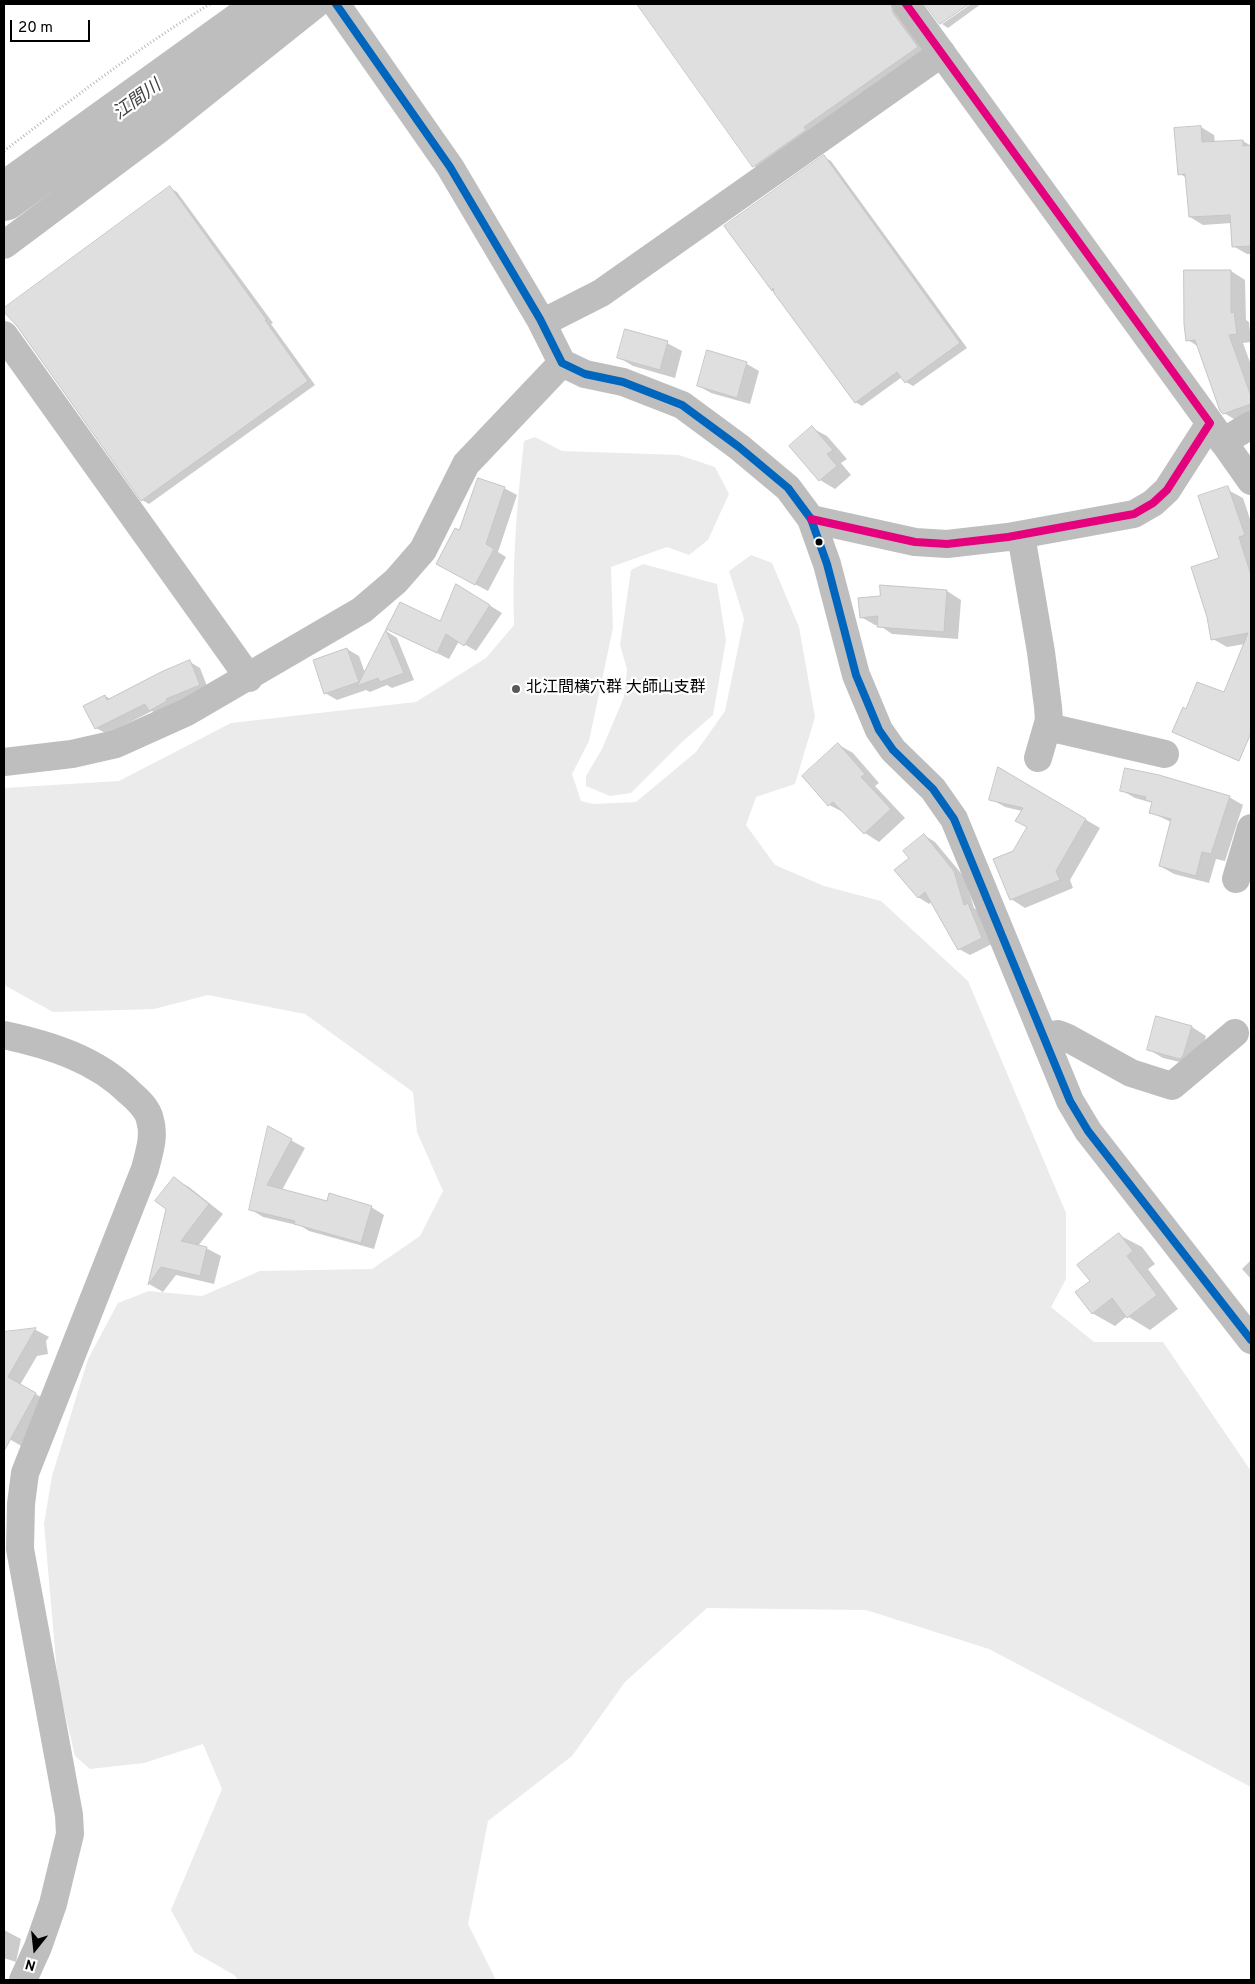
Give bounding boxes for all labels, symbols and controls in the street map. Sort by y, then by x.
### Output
scale bar [12,10,92,42]
text: 20 m [18,19,53,38]
water label: 江間川 [110,76,166,126]
unlabelled marker [814,537,824,547]
place label: 北江間横穴群 大師山支群 [526,679,706,699]
marker: 北江間横穴群 大師山支群 [510,683,522,695]
north arrow [10,1924,60,1974]
text: N [24,1954,38,1973]

